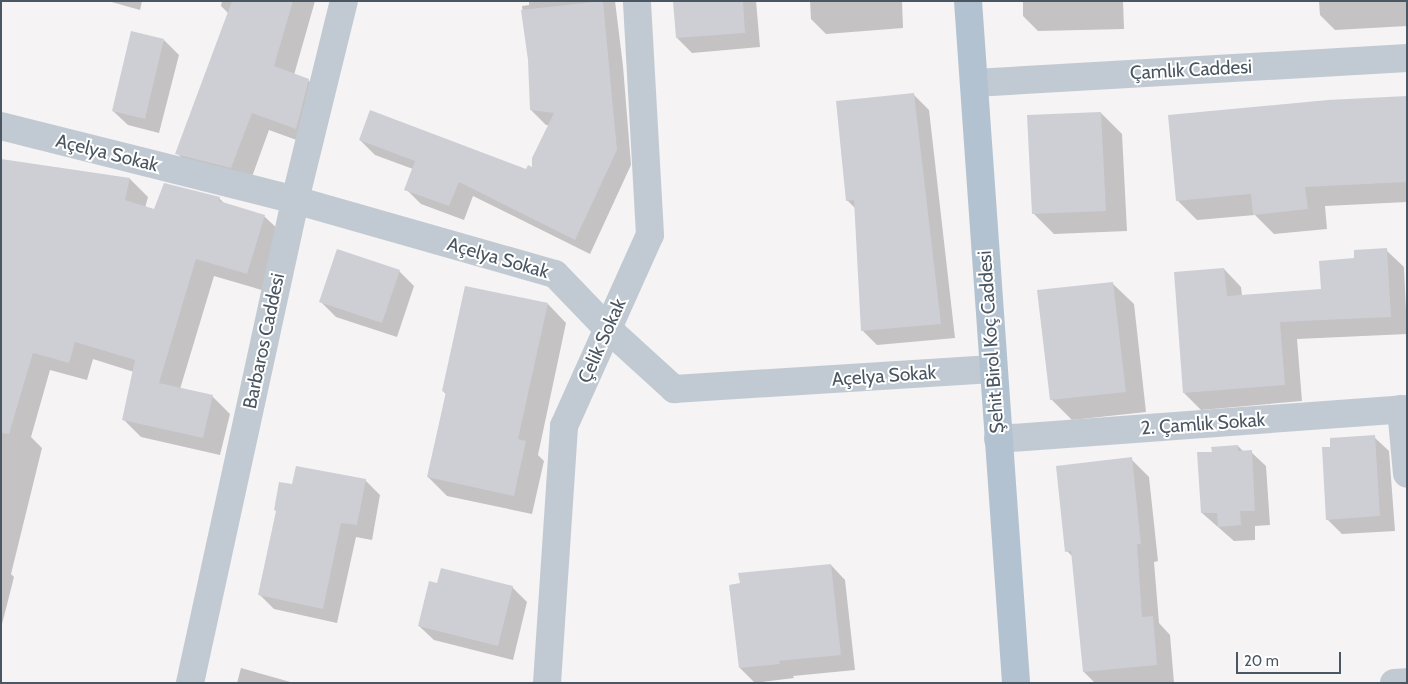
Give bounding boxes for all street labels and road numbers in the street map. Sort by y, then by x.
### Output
street label: Çamlık Caddesi [1129,55,1253,85]
street label: Açelya Sokak [54,129,160,177]
street label: Açelya Sokak [445,233,551,283]
street label: Şehit Birol Koç Caddesi [973,250,1009,434]
street label: Barbaros Caddesi [239,271,289,411]
street label: Çelik Sokak [573,295,631,387]
street label: Açelya Sokak [831,361,937,391]
street label: 2. Çamlık Sokak [1140,408,1266,440]

